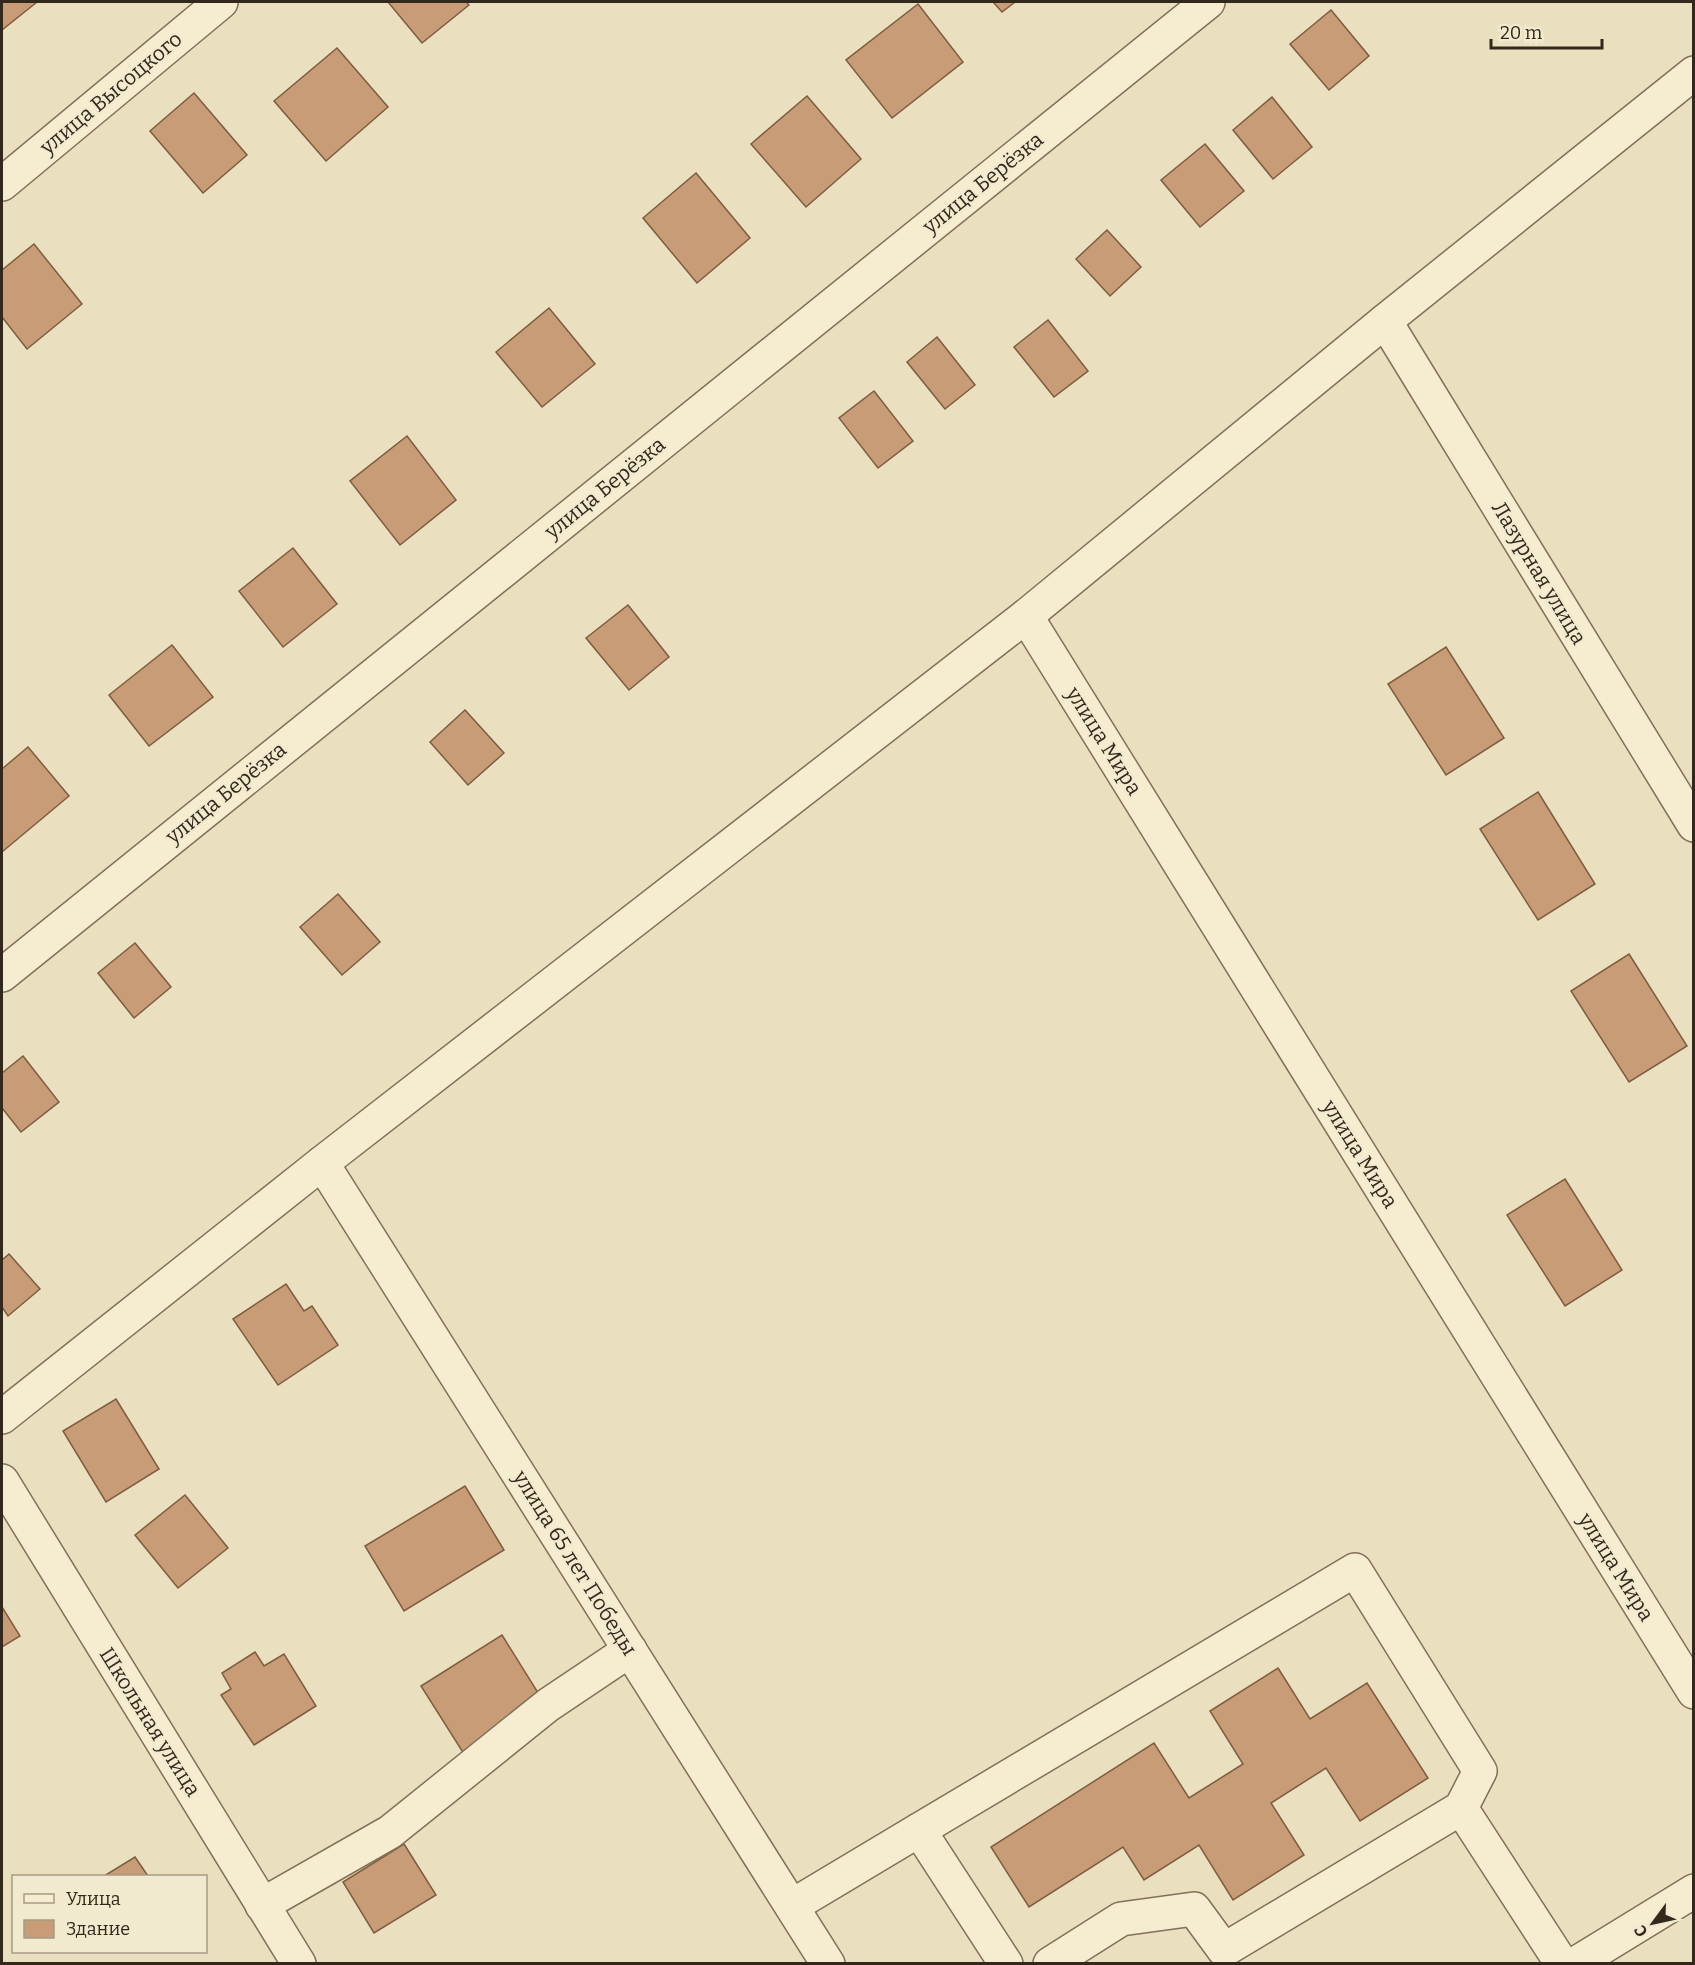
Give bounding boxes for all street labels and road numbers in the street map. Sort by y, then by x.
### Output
street label: улица Высоцкого [34,26,187,161]
street label: улица Берёзка [917,126,1049,240]
street label: улица Берёзка [539,431,671,545]
street label: Лазурная улица [1486,497,1592,650]
street label: улица Мира [1060,681,1148,800]
street label: улица Берёзка [160,736,292,850]
street label: улица Мира [1316,1094,1404,1213]
street label: улица 65 лет Победы [507,1465,643,1660]
street label: улица Мира [1572,1507,1660,1626]
street label: Школьная улица [94,1643,207,1802]

